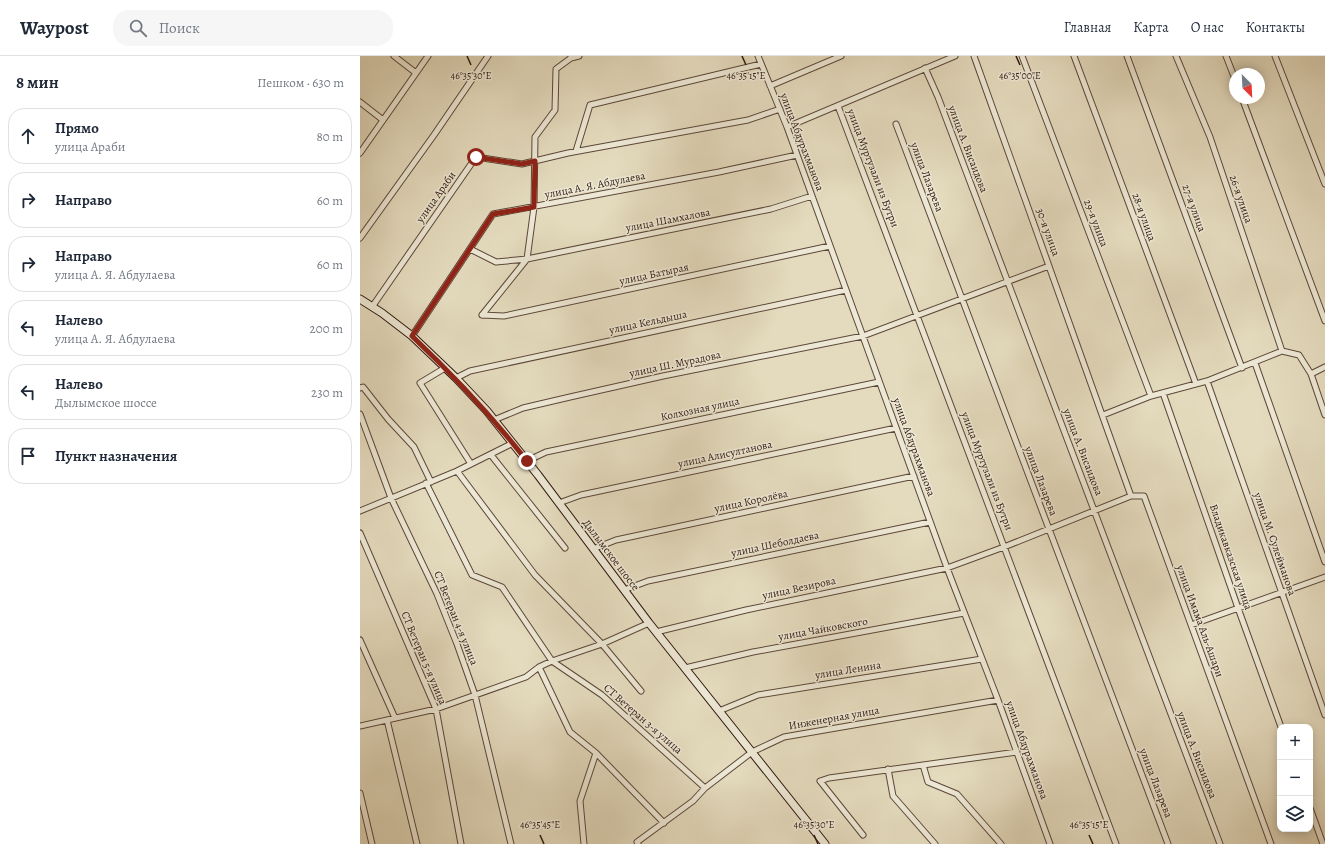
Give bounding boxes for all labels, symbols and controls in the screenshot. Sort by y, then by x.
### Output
search box [113,10,393,46]
text: Waypost [20,15,89,41]
icon: search [127,17,149,39]
text: Поиск [159,18,200,38]
text: Главная [1064,18,1111,37]
text: Карта [1133,18,1169,37]
text: О нас [1191,18,1224,37]
text: Контакты [1246,18,1305,37]
north arrow [1229,68,1265,104]
text: 46°35'30"E [451,69,491,82]
text: 46°35'15"E [727,69,766,82]
text: 46°35'00"E [999,69,1041,82]
text: 8 мин [16,71,59,94]
text: Пешком · 630 m [257,74,344,91]
street label: улица Абдурахманова [776,90,828,194]
street label: улица А. Висаидова [944,102,992,196]
street label: улица Муртузали из Бутри [843,106,903,229]
text: Прямо [55,118,99,138]
icon: ahead [17,125,39,147]
text: 80 m [316,128,343,145]
text: улица Араби [55,138,125,155]
street label: улица Лазарева [907,139,947,215]
route start [467,148,485,166]
street label: улица Араби [412,168,459,227]
street label: улица А. Я. Абдулаева [543,168,647,202]
street label: 26-я улица [1226,173,1257,226]
street label: 27-я улица [1179,182,1210,235]
icon: right [17,189,39,211]
text: Направо [55,190,112,210]
street label: 28-я улица [1128,191,1160,244]
text: 60 m [317,192,343,209]
street label: 29-я улица [1080,197,1112,250]
street label: улица Шамхалова [623,204,712,236]
street label: 30-я улица [1032,206,1064,259]
text: Направо [55,246,112,266]
icon: right [17,253,39,275]
text: 60 m [317,256,343,273]
street label: улица Батырая [617,259,690,289]
text: улица А. Я. Абдулаева [55,266,176,283]
street label: улица Кельдыша [607,306,689,338]
text: Налево [55,310,103,330]
icon: left [17,317,39,339]
text: 200 m [310,320,343,337]
text: улица А. Я. Абдулаева [55,330,176,347]
street label: улица Ш. Мурадова [627,347,723,381]
text: Налево [55,374,103,394]
icon: left [17,381,39,403]
text: 230 m [311,384,343,401]
street label: Колхозная улица [659,393,742,425]
text: Дылымское шоссе [55,394,157,411]
street label: улица Абдурахманова [889,395,939,499]
street label: улица А. Висаидова [1059,405,1107,499]
street label: улица Муртузали из Бутри [957,409,1017,532]
street label: улица Алисултанова [675,436,774,472]
street label: улица Лазарева [1021,443,1061,519]
icon: arrive [17,445,39,467]
text: Пункт назначения [55,446,177,466]
route end [518,452,536,470]
street label: улица Королёва [712,486,790,516]
street label: улица М. Сулейманова [1250,489,1300,599]
street label: Владикавказская улица [1206,502,1256,613]
street label: Дылымское шоссе [579,516,643,594]
street label: улица Шеболдаева [729,527,821,561]
street label: улица Имама Аль-Ашари [1172,562,1227,679]
street label: СТ Ветеран 4-я улица [430,569,482,668]
street label: улица Везирова [760,573,838,603]
street label: СТ Ветеран 5-я улица [398,609,451,708]
street label: улица Чайковского [776,614,869,644]
street label: улица Ленина [813,657,883,683]
street label: СТ Ветеран 3-я улица [600,681,686,758]
street label: улица Абдурахманова [1002,698,1052,802]
street label: Инженерная улица [787,702,881,733]
street label: улица А. Висаидова [1173,708,1221,802]
map controls [1277,724,1313,832]
button: + [1277,724,1313,760]
street label: улица Лазарева [1136,745,1176,821]
button: − [1277,760,1313,796]
button: layers [1277,796,1313,832]
text: 46°35'45"E [520,818,560,831]
text: 46°35'30"E [794,818,834,831]
text: 46°35'15"E [1070,818,1109,831]

